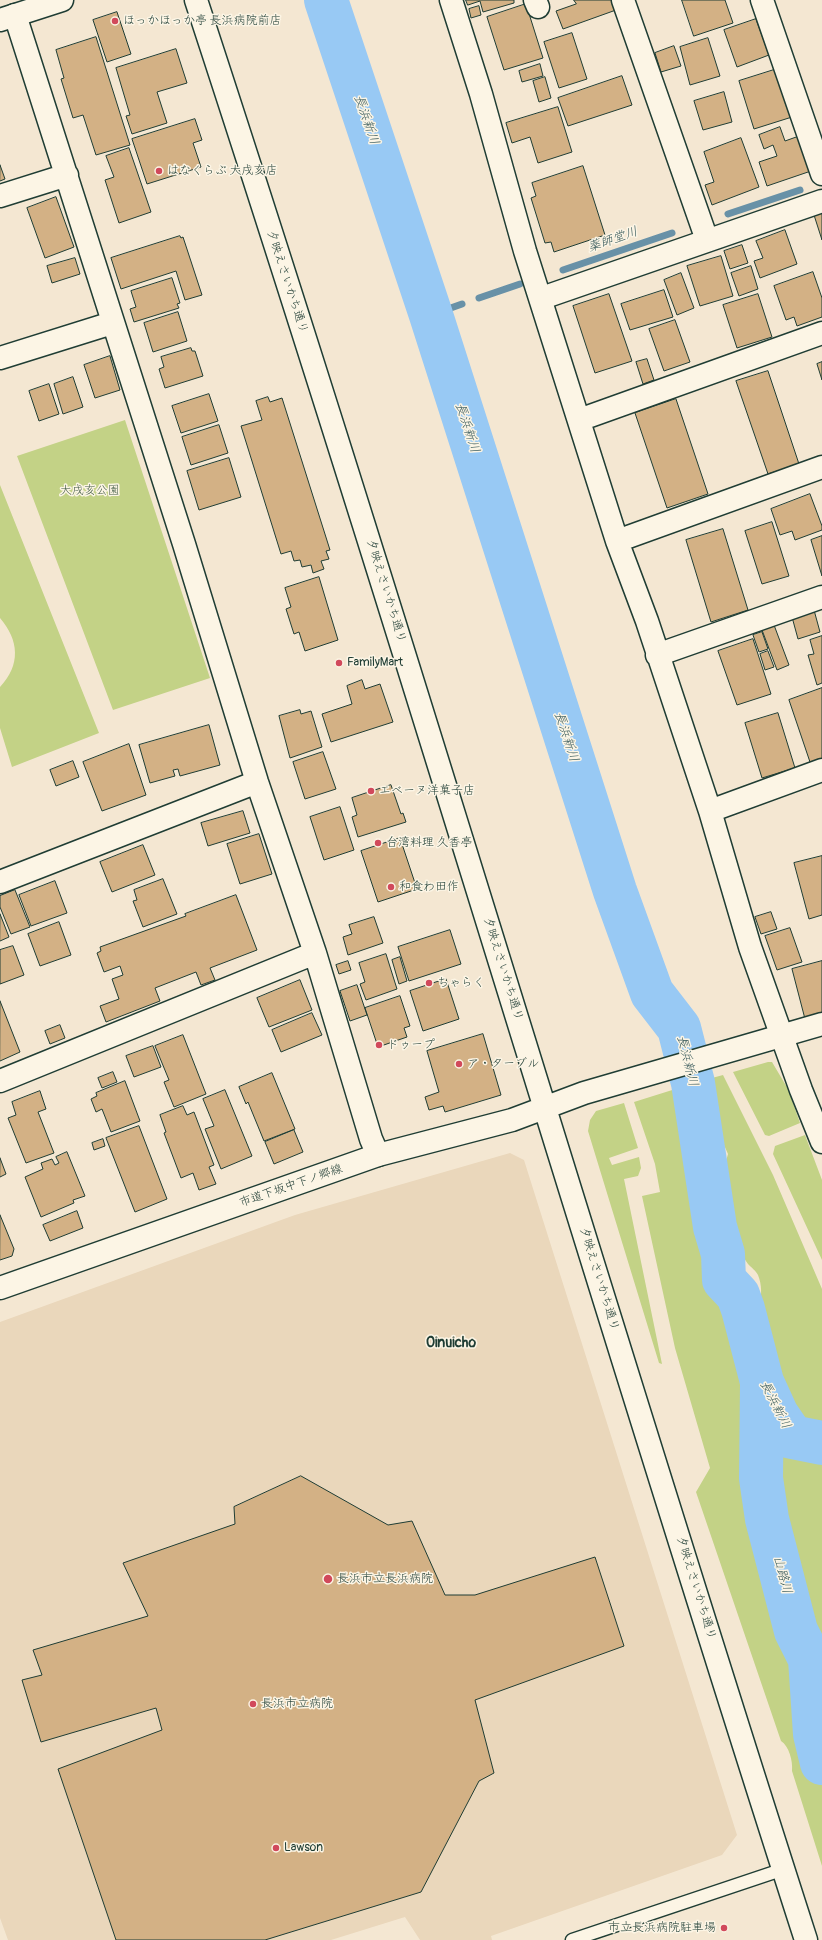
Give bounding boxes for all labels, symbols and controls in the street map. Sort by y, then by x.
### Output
place label: ほっかほっか亭 長浜病院前店 [123,14,282,28]
marker: ほっかほっか亭 長浜病院前店 [110,16,120,26]
water label: 長浜新川 [350,93,382,147]
place label: はなくらぶ 大戌亥店 [167,164,278,178]
marker: はなくらぶ 大戌亥店 [154,166,164,176]
water label: 薬師堂川 [586,224,640,256]
street label: 夕映えさいかち通り [263,228,311,336]
water label: 長浜新川 [452,401,482,455]
park label: 大戌亥公園 [60,484,120,498]
street label: 夕映えさいかち通り [363,537,409,645]
place label: FamilyMart [347,656,403,670]
marker: FamilyMart [334,658,344,668]
water label: 長浜新川 [551,710,581,764]
place label: エベーヌ洋菓子店 [379,784,475,798]
marker: エベーヌ洋菓子店 [366,786,376,796]
place label: 台湾料理 久香亭 [386,836,473,850]
marker: 台湾料理 久香亭 [373,838,383,848]
place label: 和食わ田作 [399,880,459,894]
marker: 和食わ田作 [386,882,396,892]
street label: 夕映えさいかち通り [480,915,526,1023]
place label: ちゃらく [437,976,485,990]
marker: ちゃらく [424,978,434,988]
water label: 長浜新川 [673,1034,701,1088]
place label: ドゥープ [387,1038,435,1052]
marker: ドゥープ [374,1040,384,1050]
place label: ア・ターブル [467,1057,539,1071]
marker: ア・ターブル [454,1059,464,1069]
street label: 市道下坂中下ノ郷線 [238,1162,344,1210]
street label: 夕映えさいかち通り [576,1225,622,1333]
district label: Oinuicho [426,1335,476,1351]
water label: 長浜新川 [756,1378,794,1432]
street label: 夕映えさいかち通り [673,1534,719,1642]
water label: 山路川 [769,1554,795,1596]
place label: 長浜市立長浜病院 [337,1572,433,1586]
marker: 長浜市立長浜病院 [322,1573,334,1585]
place label: 長浜市立病院 [261,1697,333,1711]
marker: 長浜市立病院 [248,1699,258,1709]
place label: Lawson [284,1841,323,1855]
marker: Lawson [271,1843,281,1853]
place label: 市立長浜病院駐車場 [608,1921,716,1935]
marker: 市立長浜病院駐車場 [719,1923,729,1933]

